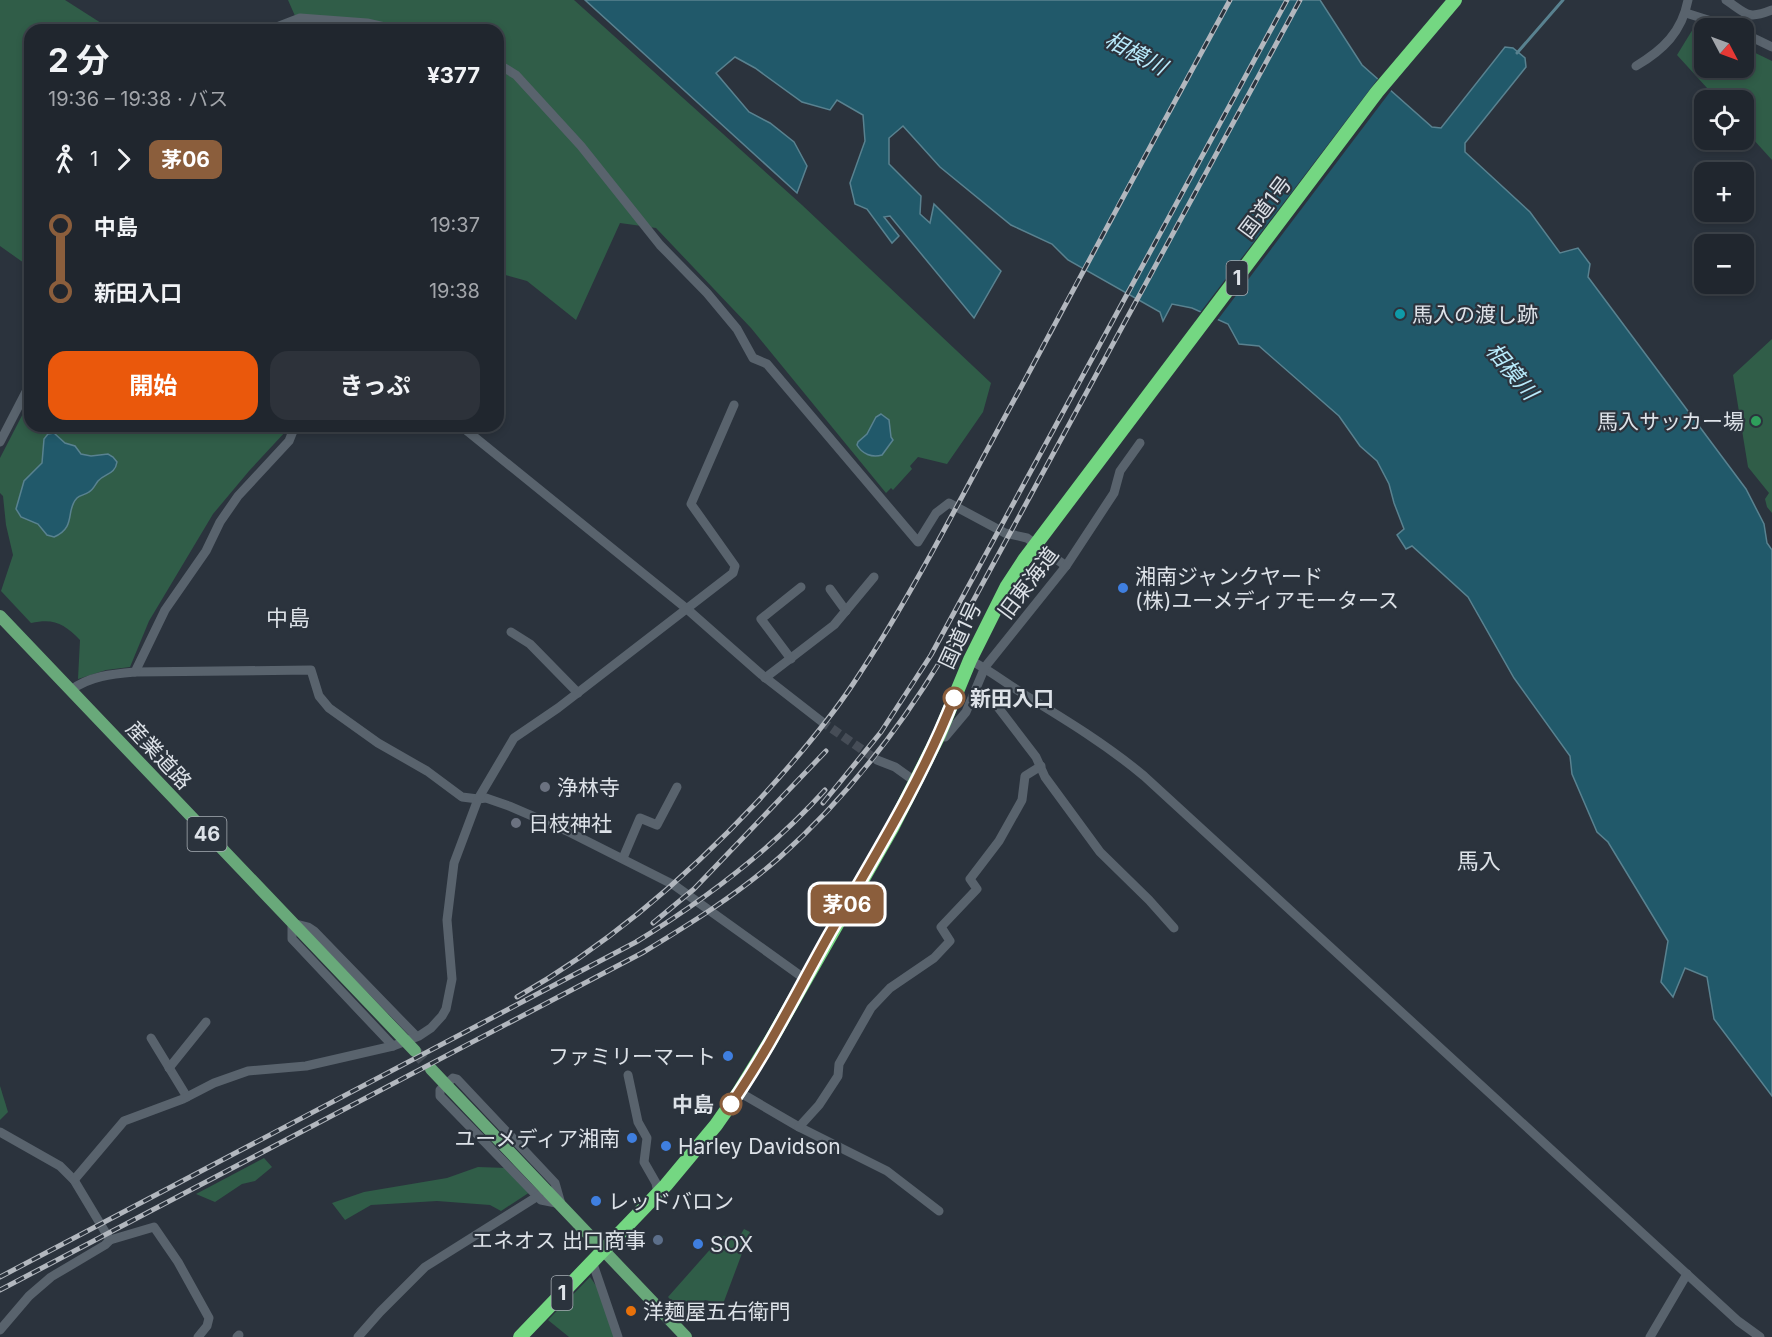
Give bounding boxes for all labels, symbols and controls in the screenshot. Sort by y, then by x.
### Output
north arrow [1694,18,1754,78]
map controls [1694,18,1754,294]
water label: 相模川 [1101,26,1173,81]
text: 2 分 [48,40,110,80]
text: ¥377 [427,62,480,88]
text: 19:36 – 19:38 · バス [48,87,228,111]
button: locate [1694,90,1754,150]
icon: walk [48,143,81,176]
icon: forward [107,143,140,176]
text: 1 [90,147,98,171]
text: 茅06 [161,147,210,172]
button: + [1694,162,1754,222]
street label: 国道1号 [1233,171,1297,243]
text: 19:37 [430,213,480,237]
text: 中島 [94,214,138,240]
button: − [1694,234,1754,294]
road number: 1 [1226,261,1248,295]
text: 19:38 [429,279,480,303]
text: 新田入口 [94,280,182,306]
place label: 馬入の渡し跡 [1412,302,1538,327]
marker: 馬入の渡し跡 [1393,307,1407,321]
water label: 相模川 [1481,337,1544,406]
button: 開始 [48,351,258,420]
button: きっぷ [270,351,480,420]
place label: 馬入サッカー場 [1597,409,1744,434]
marker: 馬入サッカー場 [1749,414,1763,428]
street label: 旧東海道 [993,542,1063,624]
place label: 湘南ジャンクヤード (株)ユーメディアモータース [1135,564,1399,613]
marker: 湘南ジャンクヤード (株)ユーメディアモータース [1116,581,1130,595]
street label: 国道1号 [934,597,986,673]
district label: 中島 [266,605,310,631]
place label: 新田入口 [970,686,1054,711]
marker: 新田入口 [943,687,965,709]
street label: 産業道路 [121,716,197,794]
place label: 浄林寺 [557,775,620,800]
marker: 浄林寺 [538,780,552,794]
place label: 日枝神社 [528,811,612,836]
marker: 日枝神社 [509,816,523,830]
road number: 46 [188,817,226,851]
district label: 馬入 [1457,848,1501,874]
line badge: 茅06 [812,884,882,924]
text: 茅06 [823,892,871,917]
place label: ファミリーマート [548,1044,716,1069]
marker: ファミリーマート [721,1049,735,1063]
place label: 中島 [672,1092,714,1117]
marker: 中島 [720,1093,742,1115]
place label: ユーメディア湘南 [454,1126,620,1151]
marker: ユーメディア湘南 [625,1131,639,1145]
place label: Harley Davidson [678,1134,841,1159]
marker: Harley Davidson [659,1139,673,1153]
place label: レッドバロン [608,1189,734,1214]
marker: レッドバロン [589,1194,603,1208]
place label: エネオス 出口商事 [472,1228,646,1253]
place label: SOX [710,1232,753,1257]
marker: エネオス 出口商事 [651,1233,665,1247]
marker: SOX [691,1237,705,1251]
road number: 1 [552,1276,572,1310]
place label: 洋麺屋五右衛門 [643,1299,790,1324]
marker: 洋麺屋五右衛門 [624,1304,638,1318]

